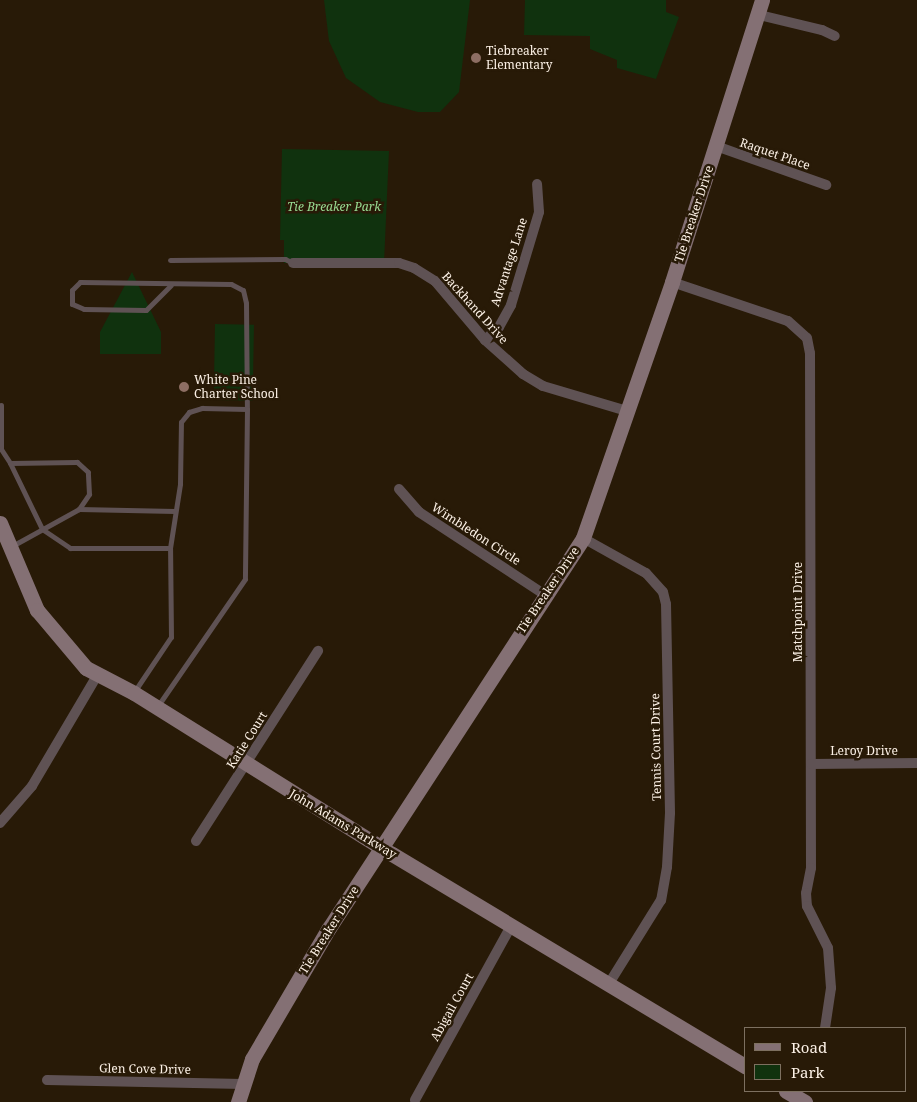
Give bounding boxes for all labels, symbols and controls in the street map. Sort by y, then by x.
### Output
place label: Tiebreaker Elementary [486,44,553,72]
marker: Tiebreaker Elementary [470,52,482,64]
street label: Raquet Place [738,135,812,173]
street label: Tie Breaker Drive [672,164,716,264]
park label: Tie Breaker Park [287,200,381,214]
street label: Advantage Lane [488,216,530,308]
street label: Backhand Drive [439,269,511,347]
place label: White Pine Charter School [194,373,278,401]
marker: White Pine Charter School [178,381,190,393]
street label: Wimbledon Circle [429,500,523,568]
street label: Tie Breaker Drive [514,544,582,636]
street label: Matchpoint Drive [791,562,805,662]
street label: Tennis Court Drive [648,693,664,801]
street label: Katie Court [224,709,270,771]
street label: Leroy Drive [830,744,898,758]
street label: John Adams Parkway [287,786,399,862]
street label: Tie Breaker Drive [296,883,362,977]
street label: Abigail Court [427,971,477,1043]
legend [744,1027,907,1092]
text: Road [791,1037,827,1057]
street label: Glen Cove Drive [99,1061,191,1077]
text: Park [791,1062,824,1082]

